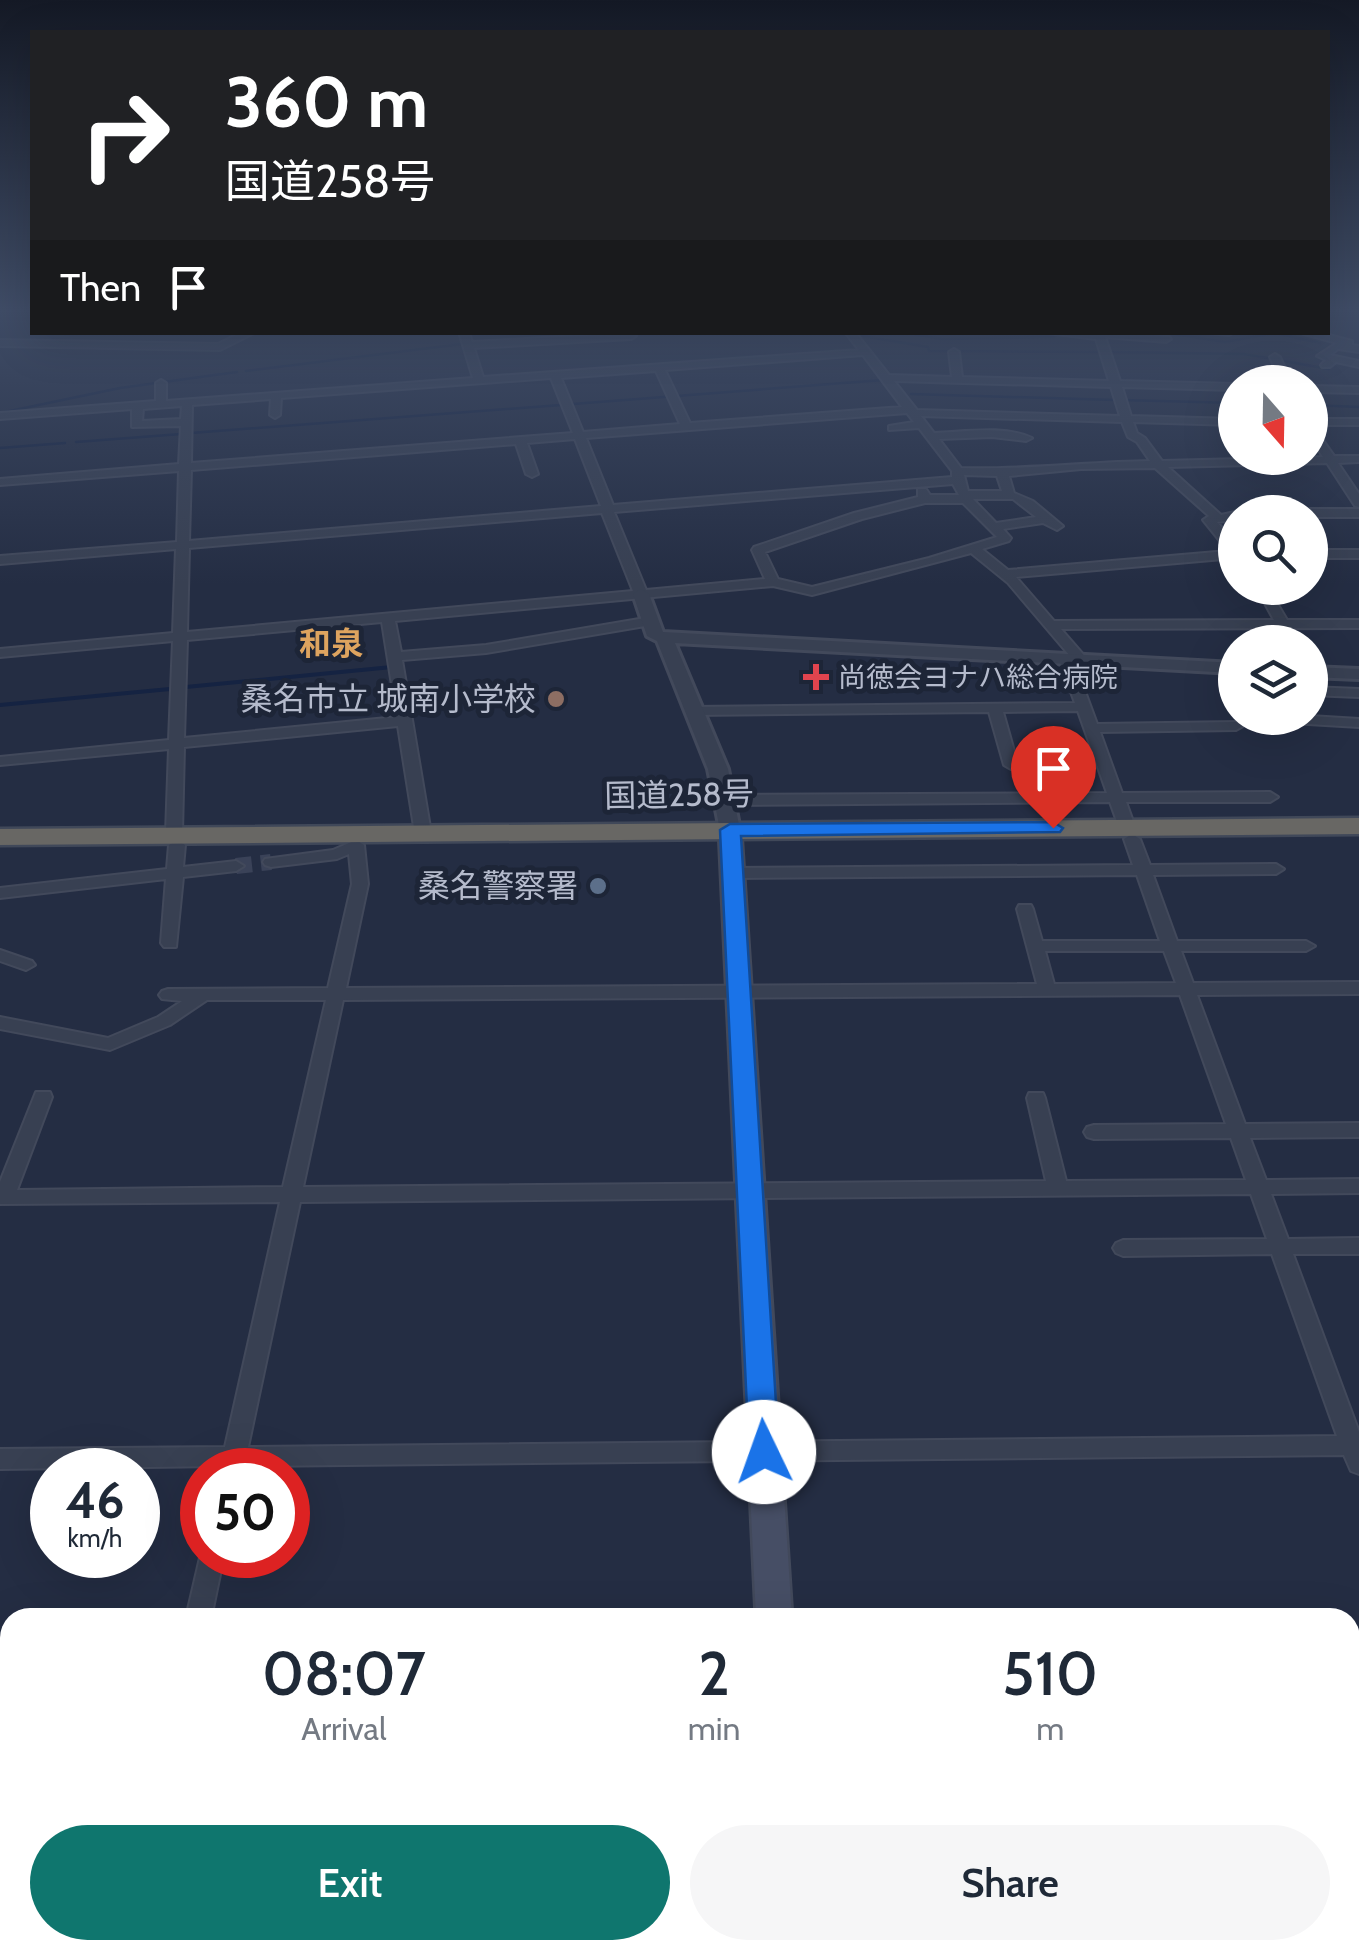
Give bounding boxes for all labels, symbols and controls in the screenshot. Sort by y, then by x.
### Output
text: 360 m [225,59,428,145]
icon: right [60,70,190,200]
text: 国道258号 [225,154,435,208]
icon: arrive [161,260,216,315]
text: Then [60,264,141,311]
north arrow [1218,365,1328,475]
map controls [1218,365,1328,735]
button: search [1218,495,1328,605]
district label: 和泉 [299,624,363,663]
button: layers [1218,625,1328,735]
place label: 尚徳会ヨナハ総合病院 [838,660,1118,694]
marker: 尚徳会ヨナハ総合病院 [803,664,829,690]
place label: 桑名市立 城南小学校 [241,679,536,718]
marker: 桑名市立 城南小学校 [545,688,567,710]
pin [1011,726,1096,829]
icon: arrive [1026,741,1081,796]
street label: 国道258号 [604,774,754,815]
place label: 桑名警察署 [418,866,578,905]
marker: 桑名警察署 [587,875,609,897]
position arrow [712,1400,816,1504]
speed limit sign: 50 [180,1448,310,1578]
text: 46 [65,1470,125,1531]
text: km/h [68,1523,122,1553]
text: 08:07 [262,1637,426,1710]
text: 2 [698,1637,730,1710]
text: 510 [1002,1637,1098,1710]
text: Arrival [301,1709,386,1748]
text: min [688,1709,740,1748]
text: m [1036,1709,1064,1748]
button: Exit [30,1825,670,1940]
button: Share [690,1825,1330,1940]

